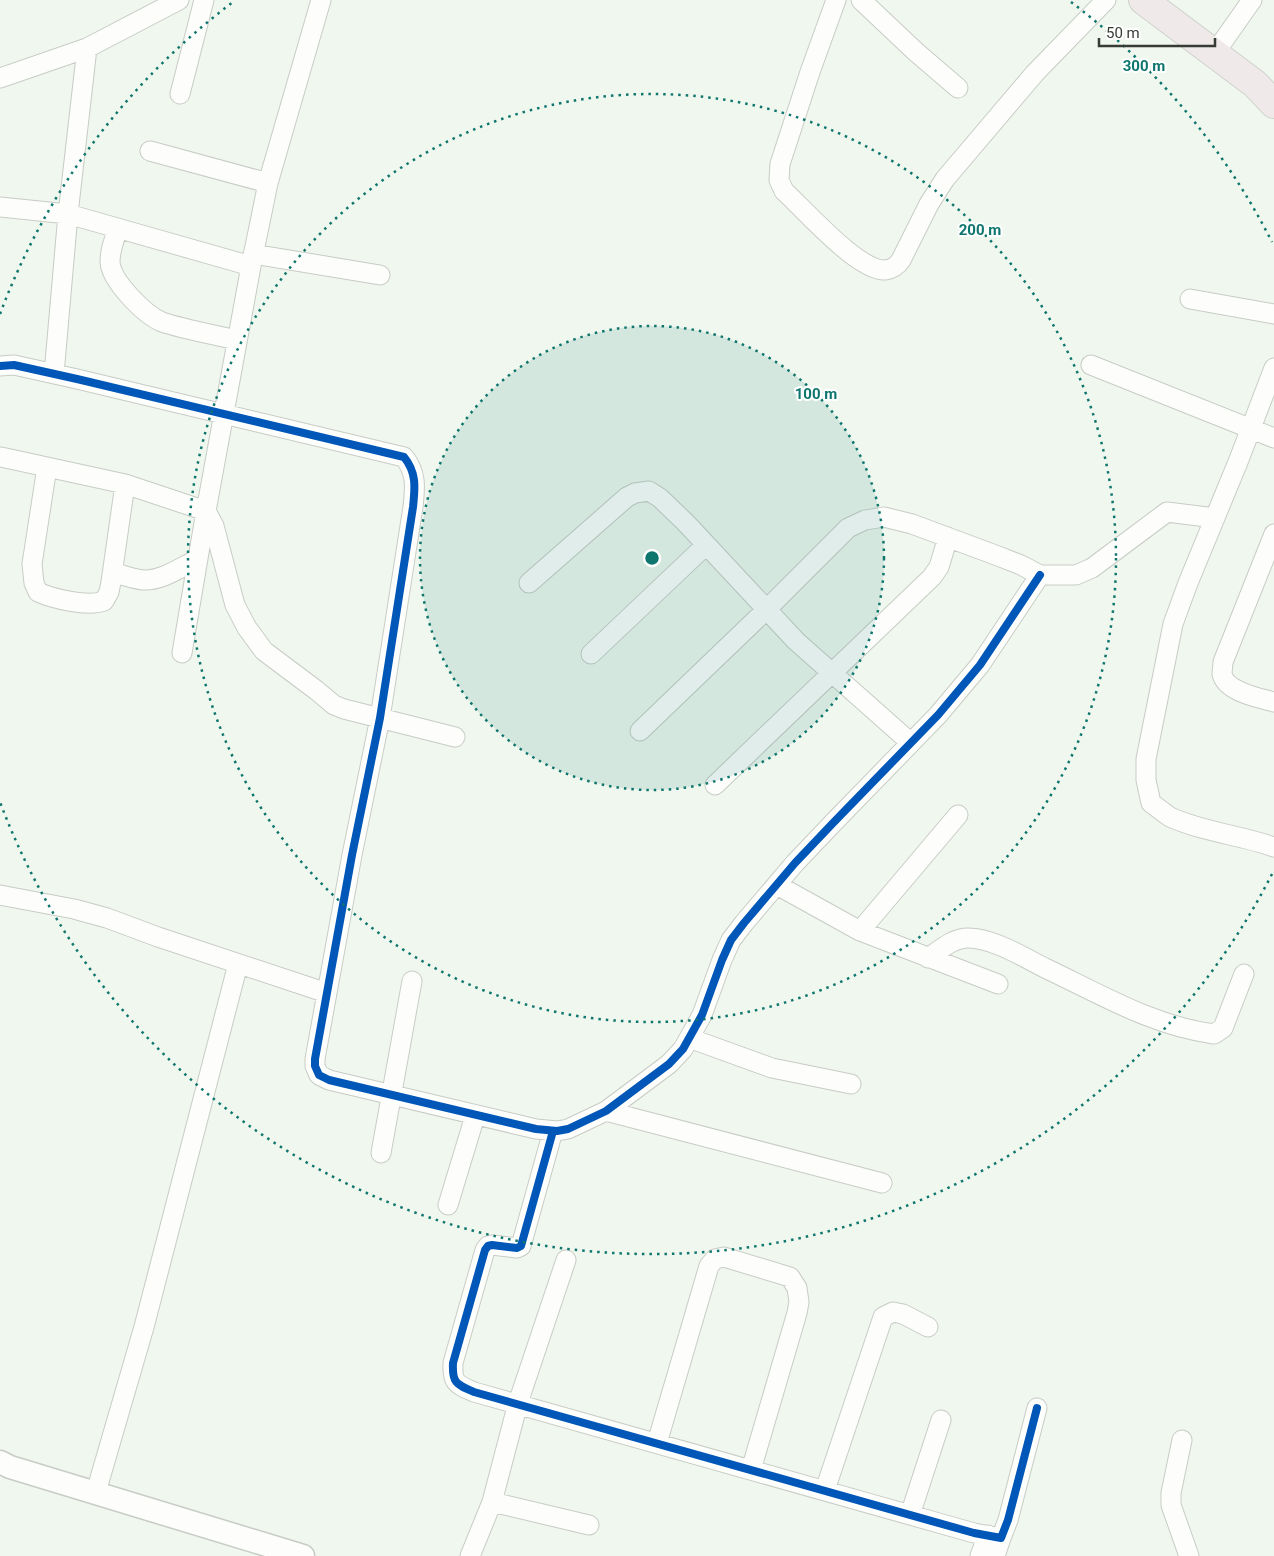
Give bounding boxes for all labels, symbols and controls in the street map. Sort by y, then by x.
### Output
scale bar [1099,15,1215,47]
text: 50 m [1106,24,1140,42]
text: 300 m [1123,57,1165,75]
text: 200 m [959,221,1001,239]
text: 100 m [795,385,837,403]
centre of rings [643,549,661,567]

